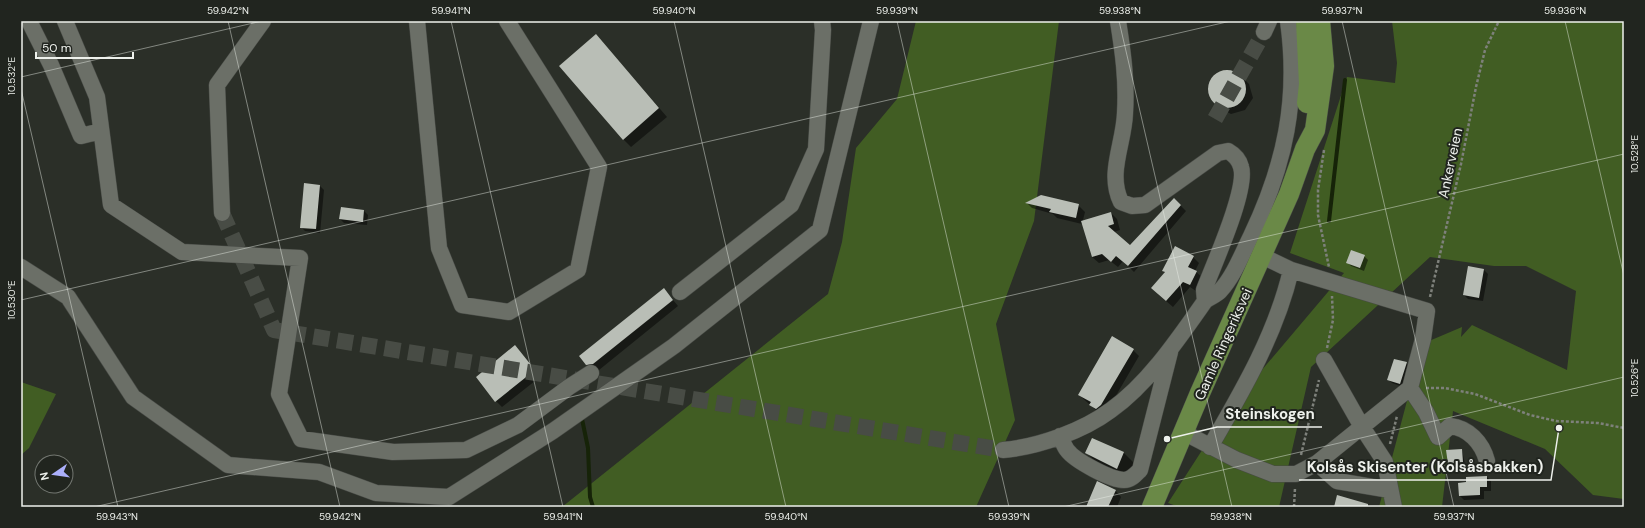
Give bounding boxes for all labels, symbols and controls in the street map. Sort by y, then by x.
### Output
text: 59.942°N [207,4,249,17]
text: 59.941°N [431,4,471,17]
text: 59.940°N [653,4,696,17]
text: 59.939°N [876,4,918,17]
text: 59.938°N [1099,4,1141,17]
text: 59.937°N [1322,4,1363,17]
text: 59.936°N [1544,4,1586,17]
scale bar [36,34,133,60]
text: 50 m [42,40,71,56]
text: 10.532°E [5,56,18,95]
street label: Ankerveien [1434,126,1466,200]
text: 10.528°E [1628,135,1641,173]
text: 10.530°E [5,280,18,320]
street label: Gamle Ringeriksvei [1190,285,1256,403]
text: 10.526°E [1628,358,1641,397]
callout: Steinskogen [1217,400,1322,427]
text: Steinskogen [1225,404,1315,424]
callout: Kolsås Skisenter (Kolsåsbakken) [1299,453,1551,480]
north arrow [34,454,74,494]
text: Kolsås Skisenter (Kolsåsbakken) [1307,457,1543,477]
text: N [37,471,52,482]
text: 59.943°N [96,510,138,523]
text: 59.942°N [319,510,361,523]
text: 59.941°N [543,510,583,523]
text: 59.940°N [765,510,808,523]
text: 59.939°N [988,510,1030,523]
text: 59.938°N [1210,510,1252,523]
text: 59.937°N [1434,510,1475,523]

